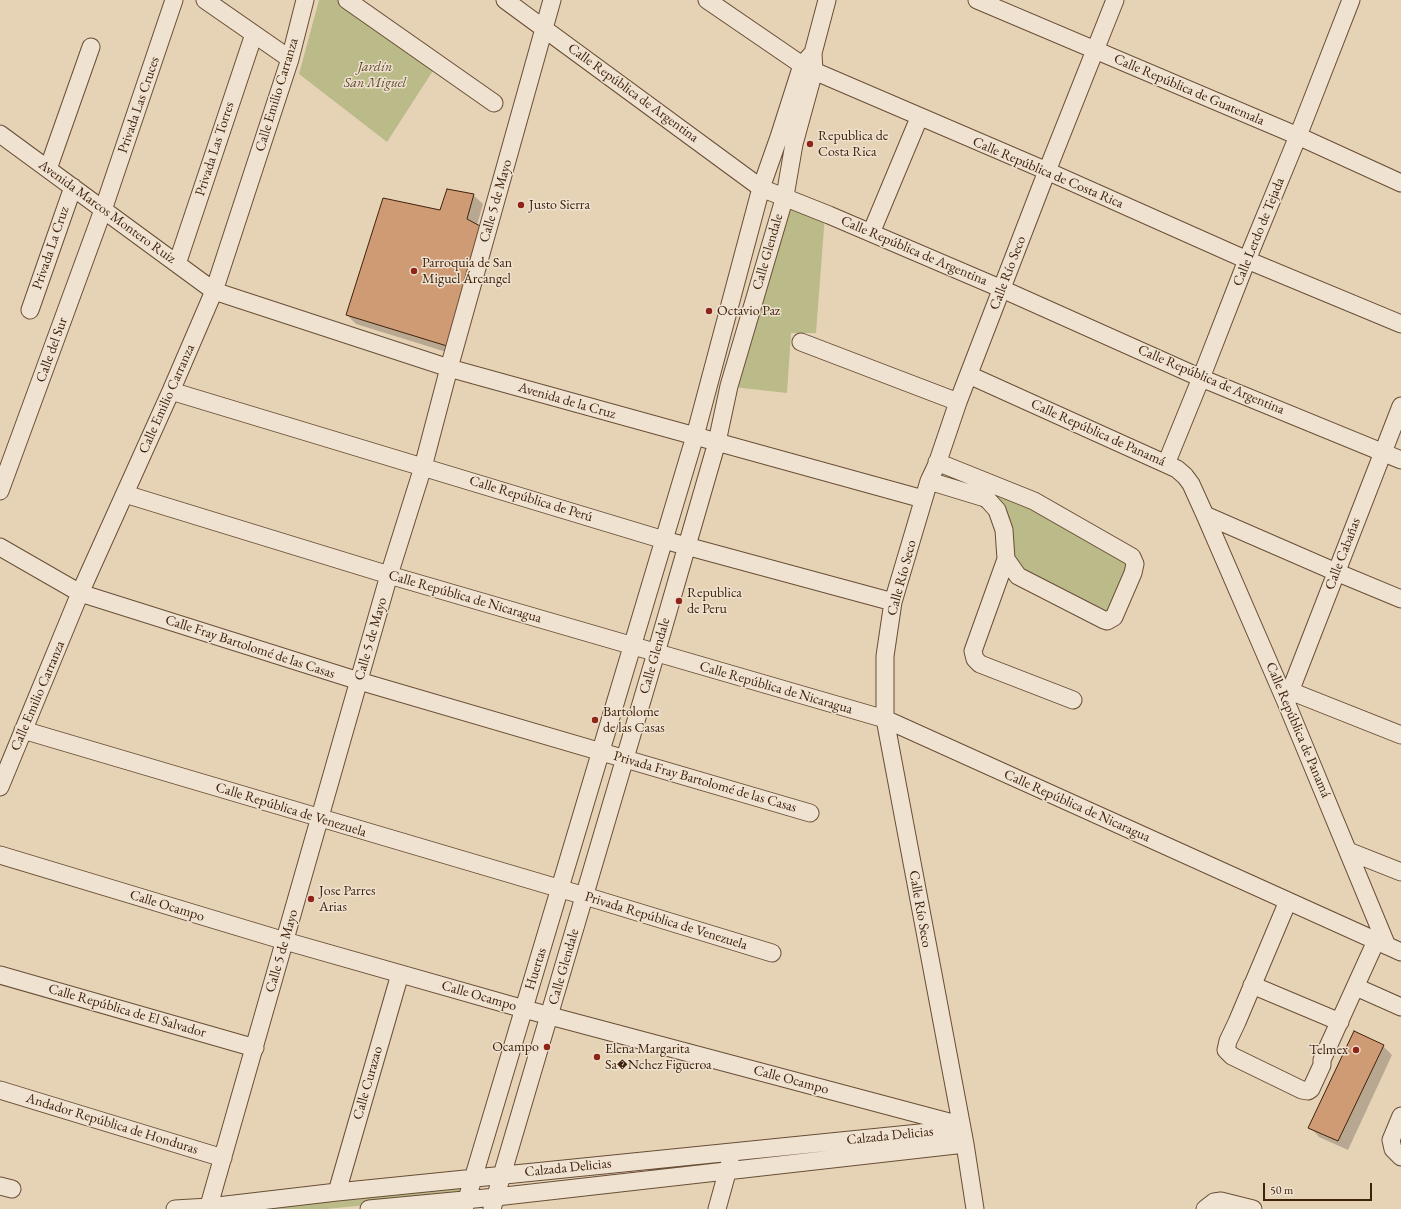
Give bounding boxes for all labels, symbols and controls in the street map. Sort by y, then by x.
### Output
street label: Calle Emilio Carranza [252,36,302,154]
street label: Calle República de Argentina [564,40,702,146]
street label: Calle República de Guatemala [1111,51,1267,129]
street label: Privada Las Cruces [115,54,163,156]
park label: Jardín San Miguel [344,59,406,92]
street label: Privada Las Torres [192,100,238,198]
place label: Republica de Costa Rica [818,128,888,160]
street label: Calle República de Costa Rica [970,134,1126,212]
marker: Republica de Costa Rica [805,139,815,149]
street label: Avenida Marcos Montero Ruiz [35,157,179,267]
street label: Calle 5 de Mayo [476,157,516,245]
street label: Calle Lerdo de Tejada [1230,175,1288,289]
place label: Justo Sierra [529,197,590,213]
marker: Justo Sierra [516,200,526,210]
street label: Privada La Cruz [29,204,73,292]
street label: Calle Glendale [749,212,787,292]
street label: Calle República de Argentina [838,212,990,290]
street label: Calle Río Seco [986,234,1030,312]
place label: Parroquia de San Miguel Árcangel [422,255,512,288]
marker: Parroquia de San Miguel Árcangel [409,266,419,276]
place label: Octavio Paz [717,303,780,319]
marker: Octavio Paz [704,306,714,316]
street label: Calle del Sur [33,315,71,385]
street label: Calle República de Argentina [1135,341,1287,419]
street label: Calle Emilio Carranza [135,342,199,456]
street label: Avenida de la Cruz [516,379,618,423]
street label: Calle República de Panamá [1028,396,1168,470]
street label: Calle República de Perú [467,472,595,526]
street label: Calle Cabañas [1322,515,1364,593]
street label: Calle Río Seco [884,538,920,618]
street label: Calle República de Nicaragua [387,567,543,627]
place label: Republica de Peru [687,585,742,618]
street label: Calle 5 de Mayo [351,595,391,683]
marker: Republica de Peru [674,596,684,606]
street label: Calle Fray Bartolomé de las Casas [163,612,337,682]
street label: Calle Glendale [636,616,674,696]
street label: Calle Emilio Carranza [7,638,69,754]
street label: Calle República de Nicaragua [698,658,854,718]
street label: Calle República de Panamá [1262,660,1334,800]
place label: Bartolome de las Casas [603,704,665,736]
marker: Bartolome de las Casas [590,715,600,725]
street label: Privada Fray Bartolomé de las Casas [611,748,799,816]
street label: Calle República de Nicaragua [1001,766,1153,846]
street label: Calle República de Venezuela [213,779,369,841]
street label: Calle Río Seco [905,869,935,949]
place label: Jose Parres Arias [319,883,375,916]
street label: Calle Ocampo [128,887,206,925]
street label: Privada República de Venezuela [583,888,749,954]
marker: Jose Parres Arias [306,894,316,904]
street label: Calle 5 de Mayo [262,907,302,995]
street label: Calle Glendale [545,927,583,1007]
street label: Huertas [522,946,550,992]
street label: Calle Ocampo [440,977,518,1015]
street label: Calle República de El Salvador [46,980,208,1042]
place label: Ocampo [492,1039,539,1055]
place label: Elena Margarita Sa�Nchez Figueroa [605,1041,712,1074]
marker: Ocampo [542,1042,552,1052]
place label: Telmex [1309,1042,1348,1058]
street label: Calle Curazao [350,1044,386,1122]
marker: Telmex [1351,1045,1361,1055]
marker: Elena Margarita Sa�Nchez Figueroa [592,1052,602,1062]
street label: Calle Ocampo [751,1062,831,1098]
street label: Andador República de Honduras [24,1090,200,1158]
street label: Calzada Delicias [846,1123,934,1149]
street label: Calzada Delicias [524,1155,612,1181]
scale bar [1265,1175,1374,1201]
text: 50 m [1270,1182,1293,1198]

